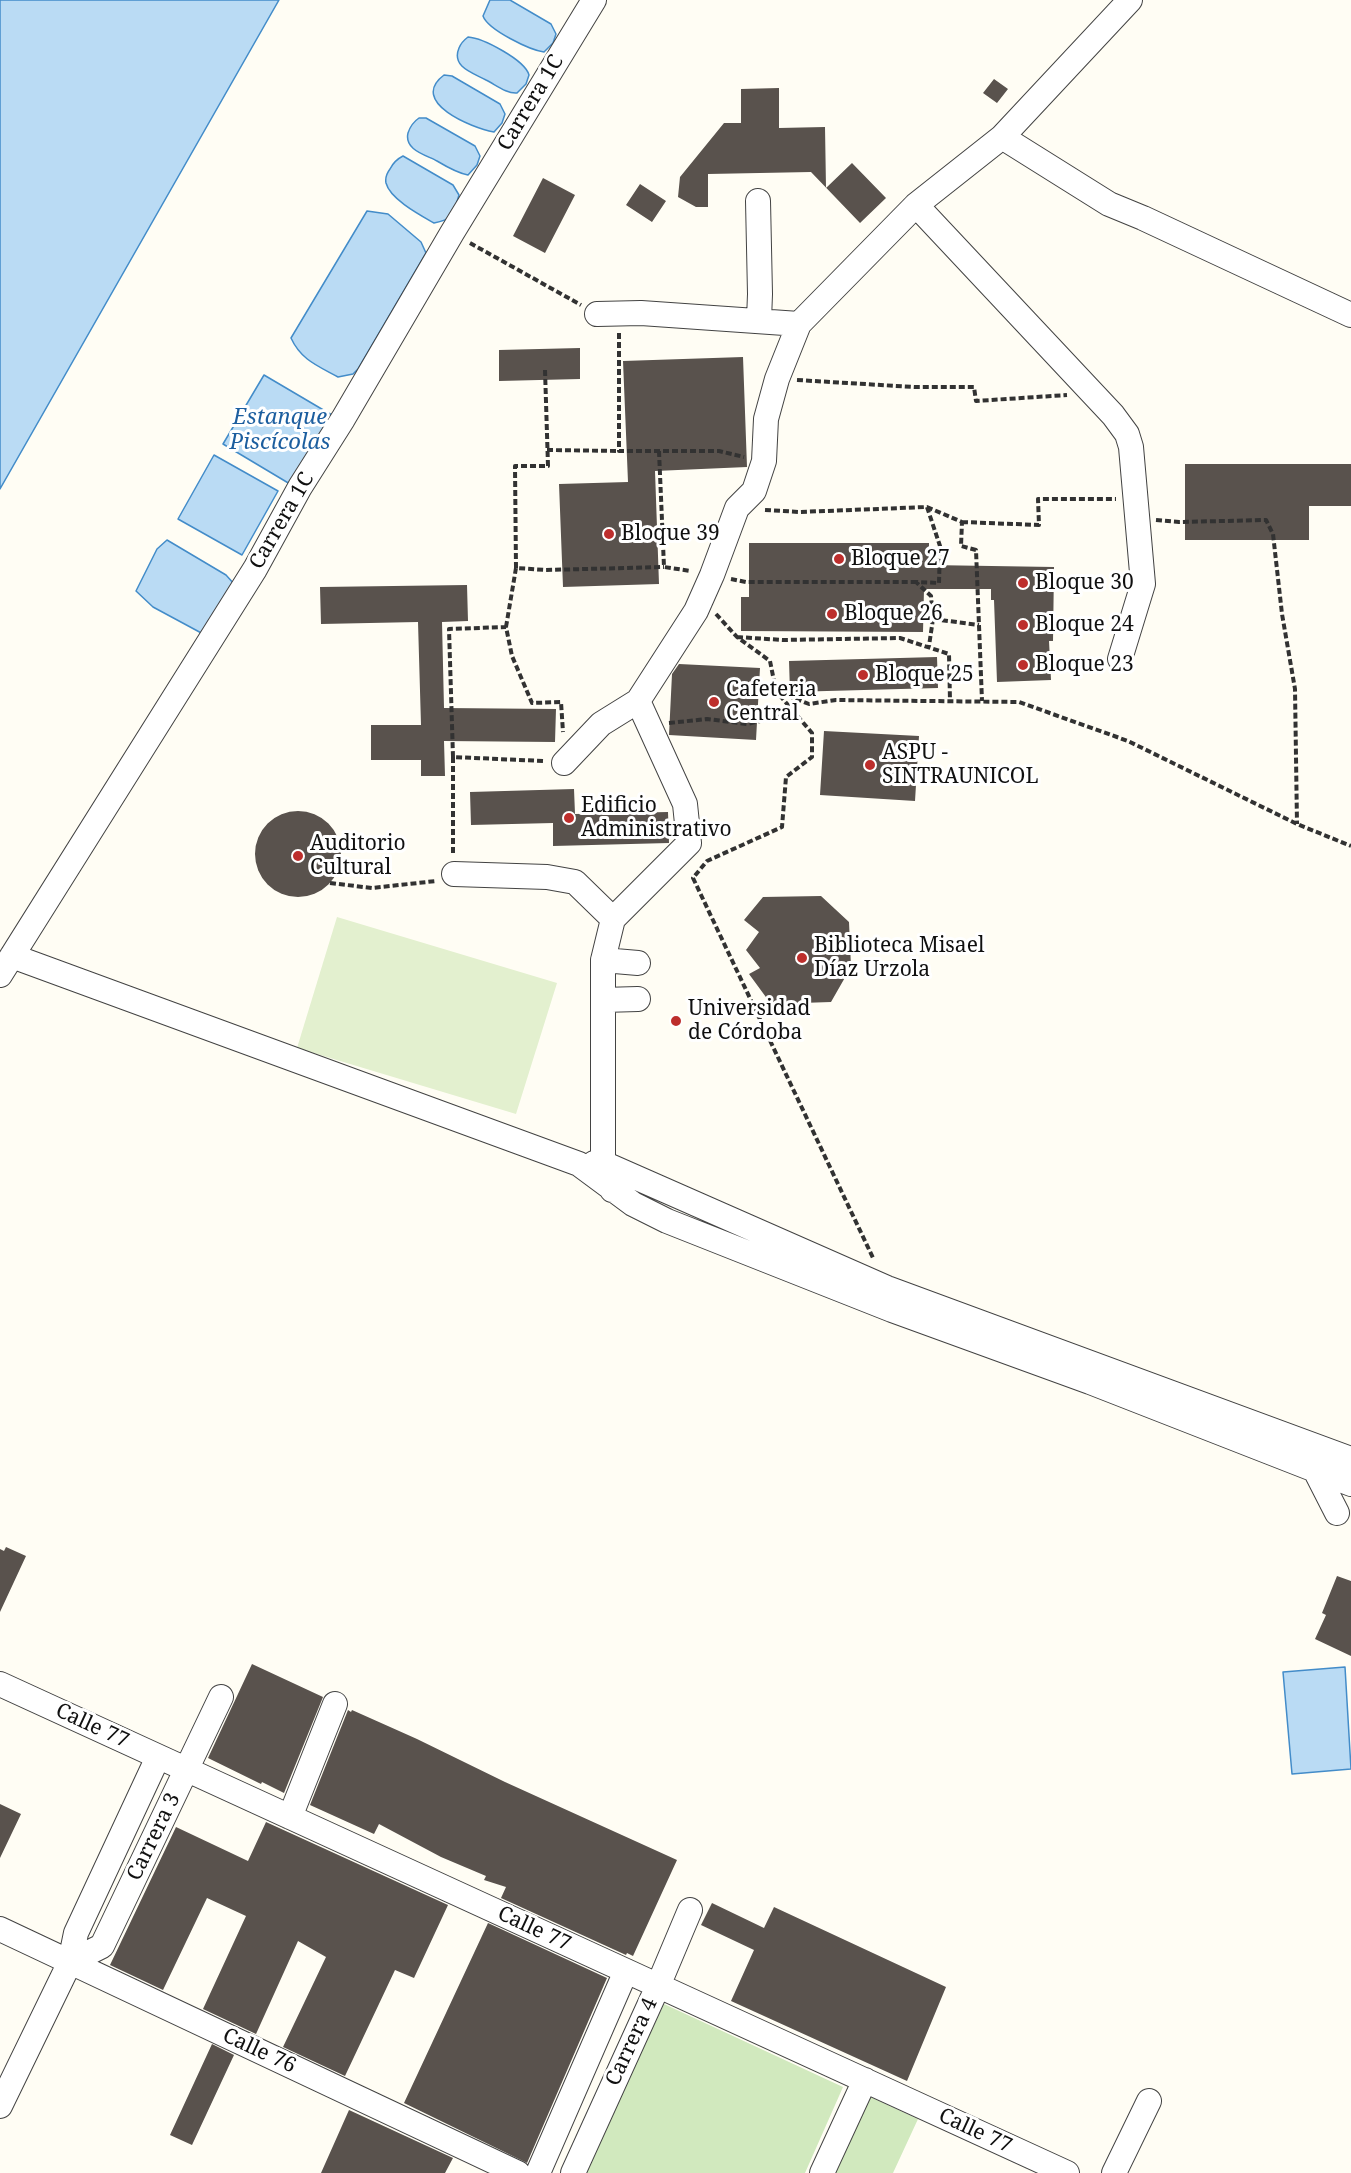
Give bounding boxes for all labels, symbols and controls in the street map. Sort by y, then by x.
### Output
street label: Carrera 1C [493,51,569,155]
water label: Estanque Piscícolas [230,405,330,457]
street label: Carrera 1C [244,468,320,574]
place label: Bloque 39 [621,521,720,547]
marker: Bloque 39 [602,527,616,541]
place label: Bloque 27 [851,546,950,572]
marker: Bloque 27 [832,552,846,566]
place label: Bloque 30 [1035,570,1134,596]
marker: Bloque 30 [1016,576,1030,590]
place label: Bloque 26 [844,601,943,627]
marker: Bloque 26 [825,607,839,621]
place label: Bloque 24 [1035,612,1134,638]
marker: Bloque 24 [1016,618,1030,632]
place label: Bloque 23 [1035,652,1134,678]
marker: Bloque 23 [1016,658,1030,672]
place label: Bloque 25 [875,662,974,688]
marker: Bloque 25 [856,668,870,682]
place label: Cafeteria Central [726,677,817,727]
marker: Cafeteria Central [707,695,721,709]
place label: ASPU - SINTRAUNICOL [882,740,1039,790]
marker: ASPU - SINTRAUNICOL [863,758,877,772]
place label: Edificio Administrativo [581,793,732,843]
marker: Edificio Administrativo [562,811,576,825]
place label: Auditorio Cultural [310,831,406,881]
marker: Auditorio Cultural [291,849,305,863]
place label: Biblioteca Misael Díaz Urzola [814,933,984,983]
marker: Biblioteca Misael Díaz Urzola [795,951,809,965]
place label: Universidad de Córdoba [688,996,810,1046]
marker: Universidad de Córdoba [669,1014,683,1028]
street label: Calle 77 [51,1698,133,1754]
street label: Carrera 3 [122,1789,186,1885]
street label: Calle 77 [493,1901,575,1957]
street label: Carrera 4 [601,1994,663,2090]
street label: Calle 76 [218,2023,300,2079]
street label: Calle 77 [934,2103,1016,2159]

